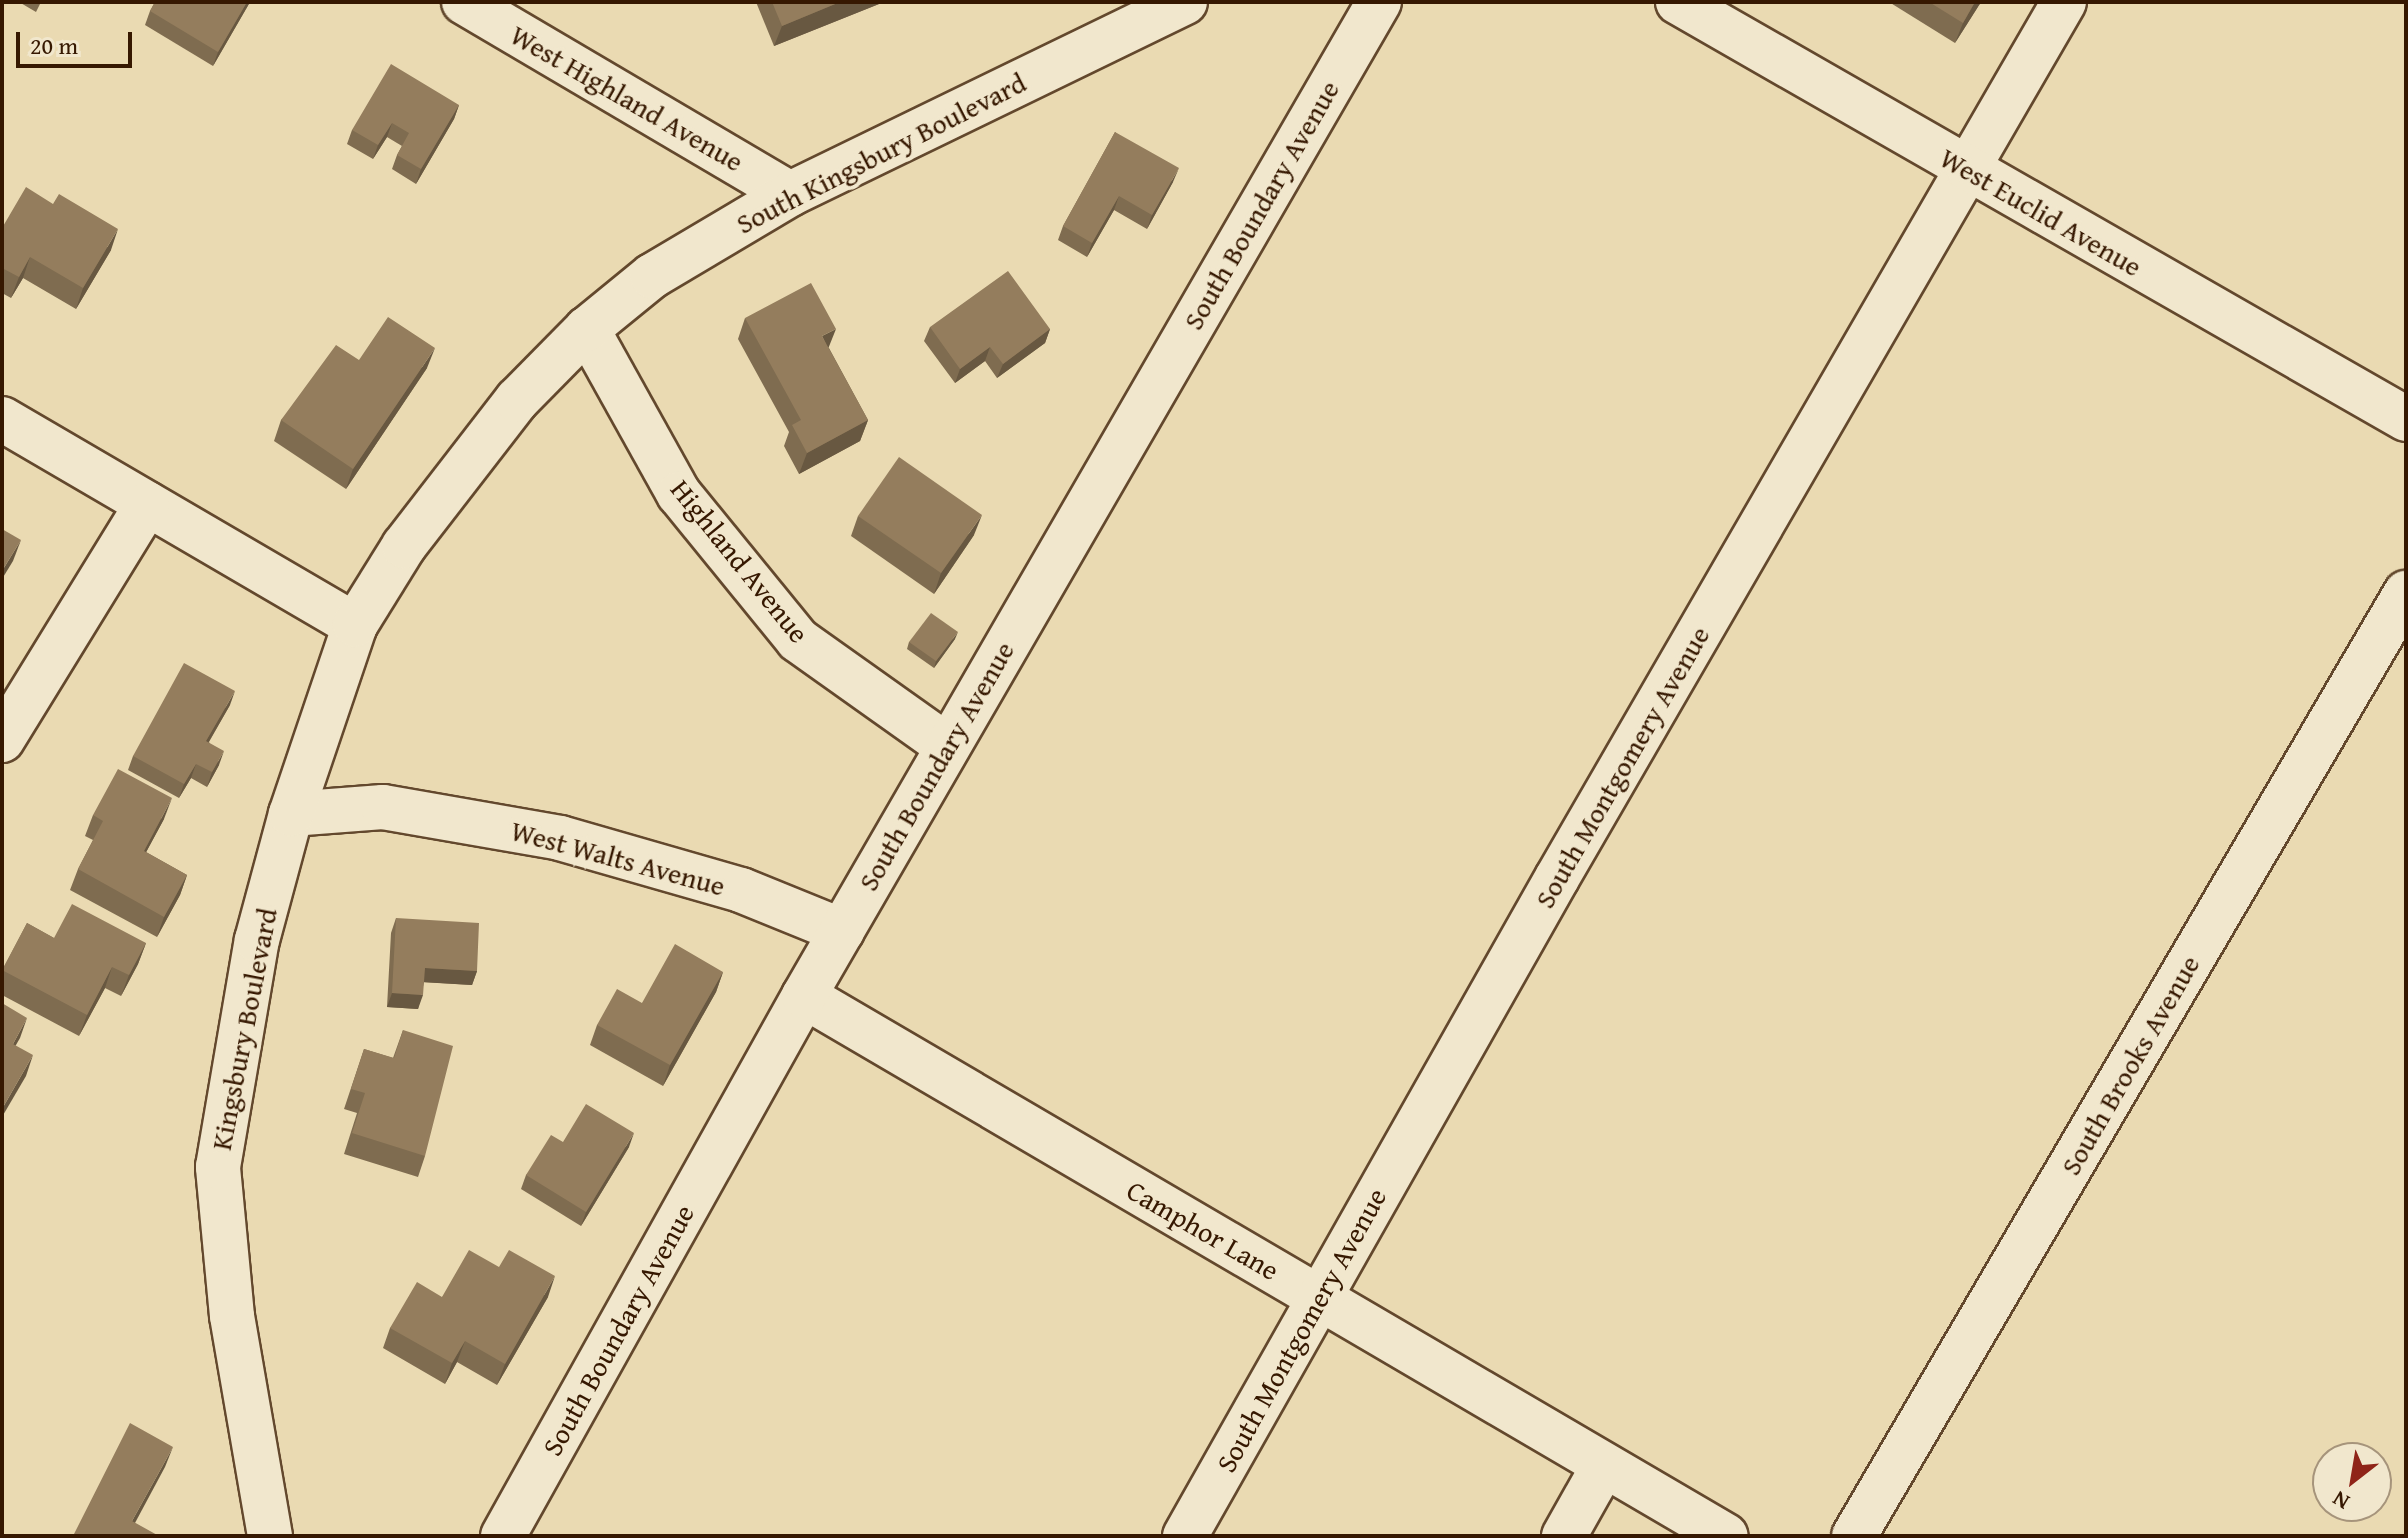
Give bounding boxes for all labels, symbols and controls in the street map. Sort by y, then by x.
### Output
scale bar [20,16,136,66]
street label: West Highland Avenue [505,18,749,178]
text: 20 m [30,28,78,63]
street label: South Kingsbury Boulevard [731,65,1031,241]
street label: South Boundary Avenue [1176,75,1346,335]
street label: West Euclid Avenue [1934,141,2148,283]
street label: Highland Avenue [664,473,816,649]
street label: South Montgomery Avenue [1528,620,1716,914]
street label: South Boundary Avenue [851,636,1021,896]
street label: West Walts Avenue [507,813,729,903]
street label: Kingsbury Boulevard [204,905,284,1153]
street label: South Brooks Avenue [2053,949,2207,1181]
street label: Camphor Lane [1121,1173,1285,1287]
street label: South Montgomery Avenue [1209,1182,1393,1478]
street label: South Boundary Avenue [535,1199,701,1461]
north arrow [2312,1442,2392,1522]
text: N [2326,1483,2355,1518]

